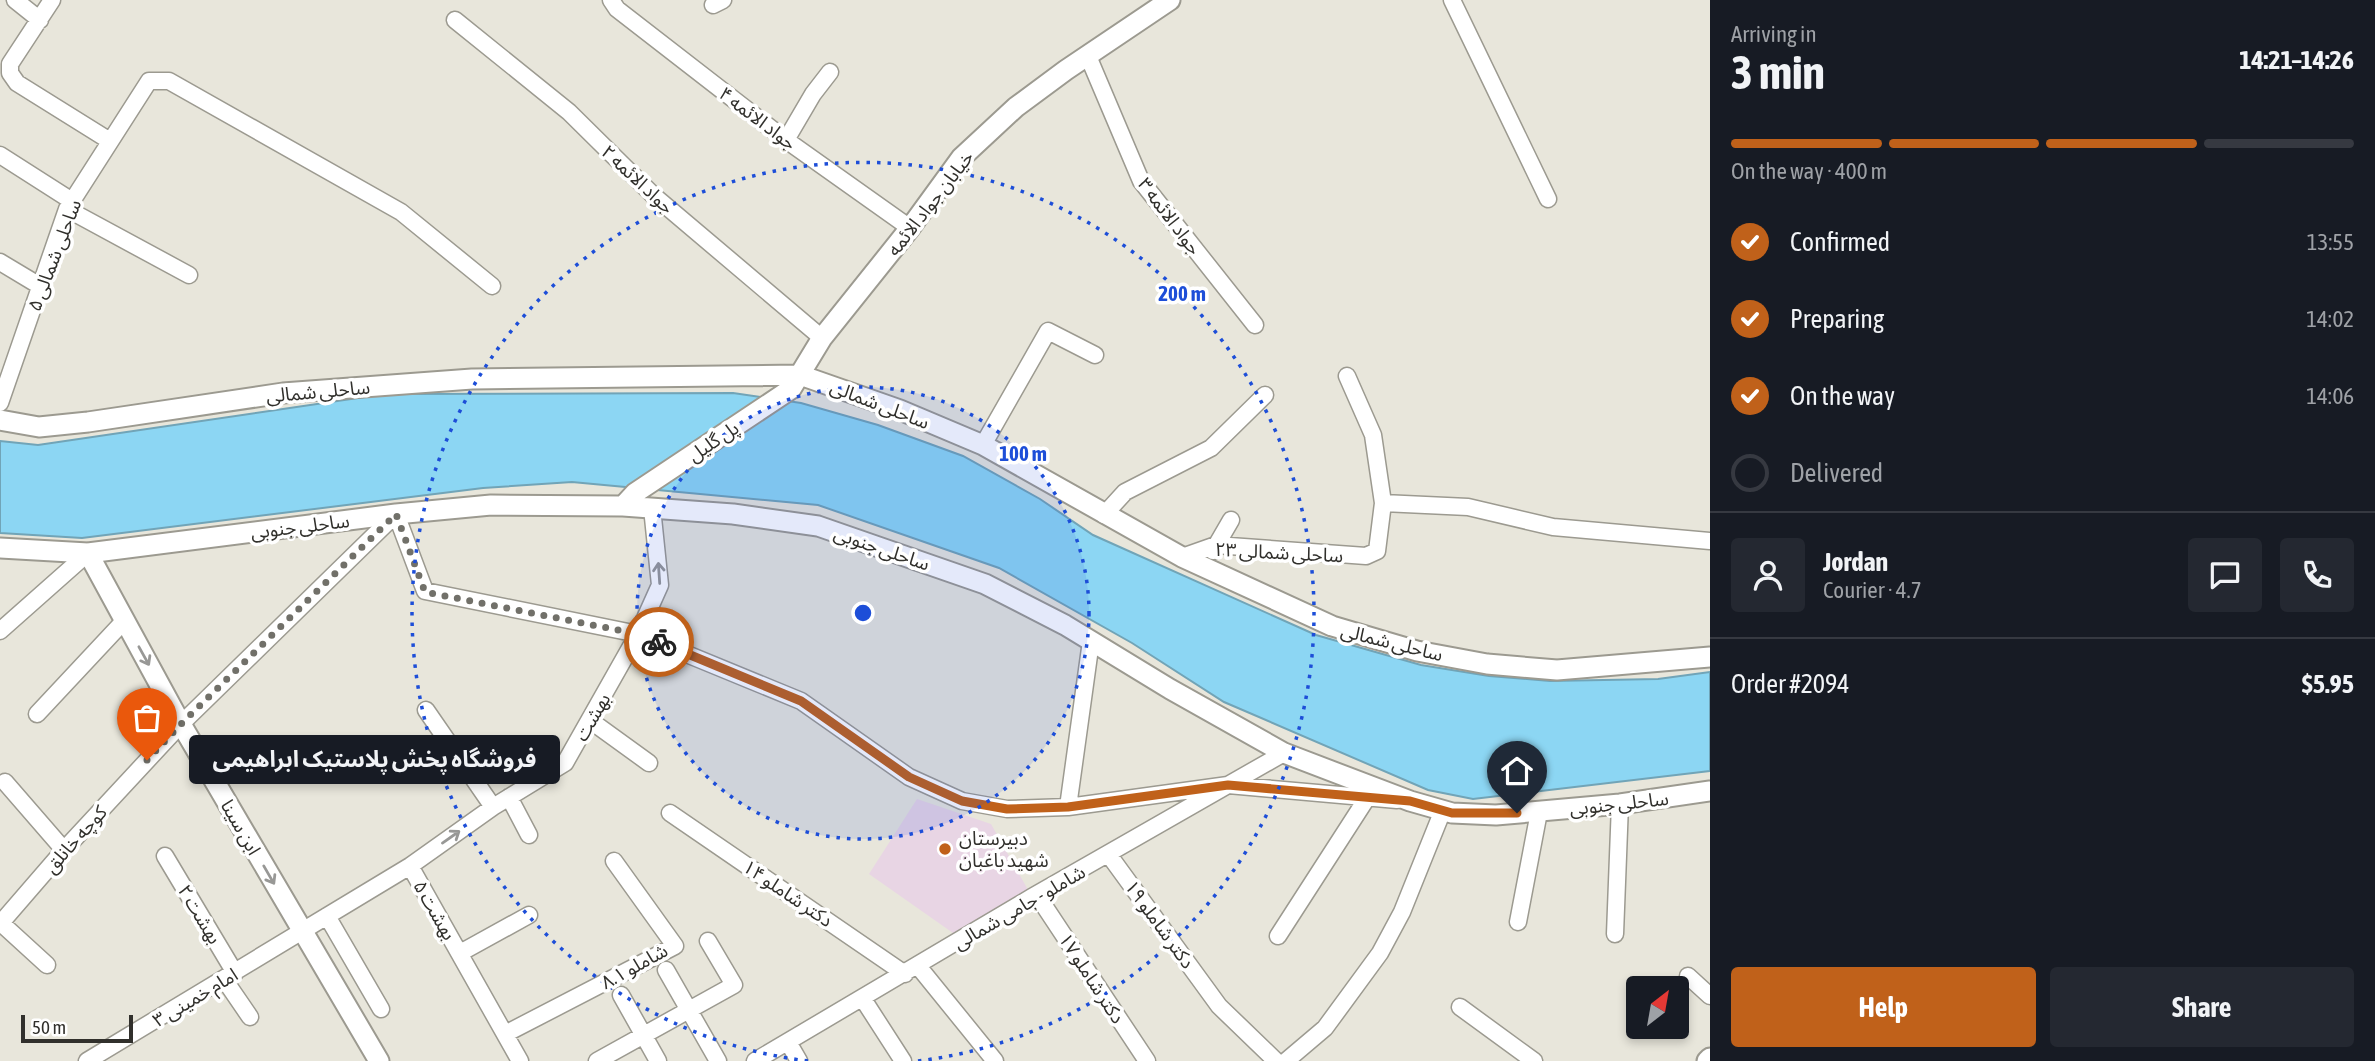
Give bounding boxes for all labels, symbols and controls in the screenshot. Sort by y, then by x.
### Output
text: Arriving in [1731,21,1817,47]
text: 14:21–14:26 [2239,45,2354,75]
text: 3 min [1731,46,1825,99]
street label: جواد الائمه ۴ [715,82,801,155]
street label: جواد الائمه ۲ [597,140,679,219]
street label: خیابان جواد الائمه [882,146,979,261]
text: On the way · 400 m [1731,158,1887,184]
street label: جواد الائمه ۳ [1133,173,1206,259]
street label: ساحلی شمالی ۵ [23,196,86,314]
icon: check [1731,223,1769,261]
text: Confirmed [1790,227,1890,257]
text: 13:55 [2307,229,2354,255]
text: 200 m [1158,281,1206,305]
icon: check [1731,300,1769,338]
text: Preparing [1790,304,1884,334]
text: 14:02 [2306,306,2354,332]
street label: ساحلی شمالی [265,375,371,407]
street label: ساحلی شمالی [827,375,933,434]
icon: check [1731,377,1769,415]
text: On the way [1790,381,1895,411]
text: 14:06 [2306,383,2354,409]
street label: پل گلیل [683,416,744,468]
text: 100 m [999,441,1047,465]
text: Delivered [1790,458,1883,488]
street label: ساحلی جنوبی [249,509,351,544]
street label: ساحلی جنوبی [831,521,933,576]
street label: ساحلی شمالی ۲۳ [1214,538,1344,567]
button: person [1731,538,1805,612]
button: chat [2188,538,2262,612]
button: phone [2280,538,2354,612]
text: Jordan [1823,547,1888,577]
one-way arrow [652,562,665,585]
text: Courier · 4.7 [1823,577,1922,603]
centre of rings [851,601,875,625]
courier [624,607,694,677]
street label: ساحلی شمالی [1339,619,1445,666]
icon: bike [640,623,678,661]
one-way arrow [137,646,151,666]
text: Order #2094 [1731,669,1850,699]
text: $5.95 [2302,669,2354,699]
pin [117,688,177,760]
street label: بهشت [570,689,614,745]
icon: bag [128,699,166,737]
callout: فروشگاه پخش پلاستیک ابراهیمی [189,736,560,784]
pin [1487,741,1547,813]
text: فروشگاه پخش پلاستیک ابراهیمی [213,746,536,772]
icon: home [1498,752,1536,790]
street label: ساحلی جنوبی [1568,787,1670,820]
street label: ابن سینا [216,795,266,859]
street label: کوچه خانلق [39,800,113,878]
place label: دبیرستان شهید باغبان [959,827,1049,871]
one-way arrow [441,830,460,844]
marker: دبیرستان شهید باغبان [937,841,953,857]
street label: دکتر شاملو ۱۴ [738,855,837,932]
street label: شاملو - جامی شمالی [949,860,1089,955]
one-way arrow [262,865,276,885]
street label: بهشت ۵ [409,876,461,944]
street label: دکتر شاملو ۱۹ [1120,876,1199,973]
street label: بهشت ۲ [174,880,226,948]
street label: دکتر شاملو ۱۷ [1054,929,1129,1028]
street label: شاملو ۸.۱ [597,939,672,994]
street label: امام خمینی ۳ [149,963,243,1034]
button: Help [1731,967,2036,1047]
button: Share [2050,967,2354,1047]
north arrow [1626,976,1689,1040]
map controls [1626,976,1689,1039]
scale bar [21,1012,133,1044]
text: 50 m [32,1016,66,1038]

